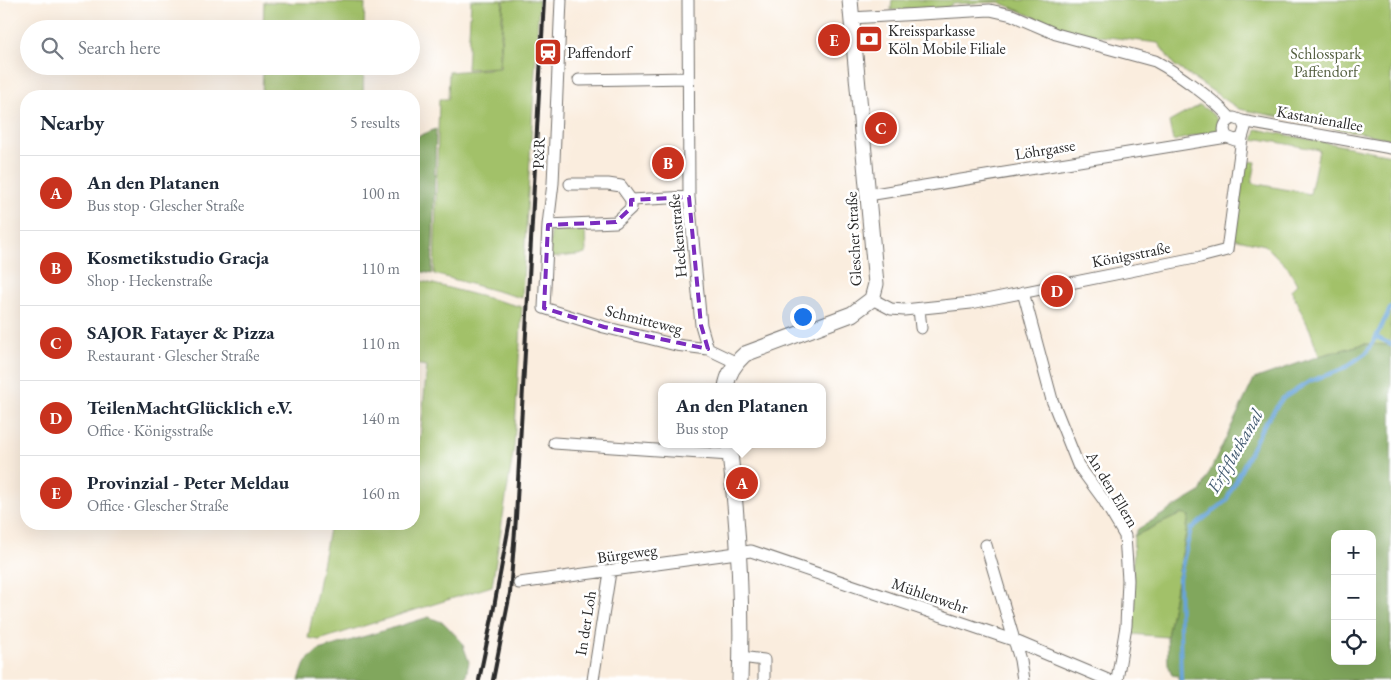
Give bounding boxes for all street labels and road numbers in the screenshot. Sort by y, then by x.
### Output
street label: Kastanienallee [1275,101,1365,136]
street label: Löhrgasse [1014,134,1077,165]
street label: P&R [527,136,550,169]
street label: Glescher Straße [841,191,866,287]
street label: Heckenstraße [663,193,692,279]
street label: Königsstraße [1090,237,1172,272]
street label: Schmitteweg [603,300,686,339]
street label: An den Ellern [1081,446,1144,532]
street label: Bürgeweg [596,539,659,568]
street label: Mühlenwehr [889,573,972,619]
street label: In der Loh [570,589,601,657]

